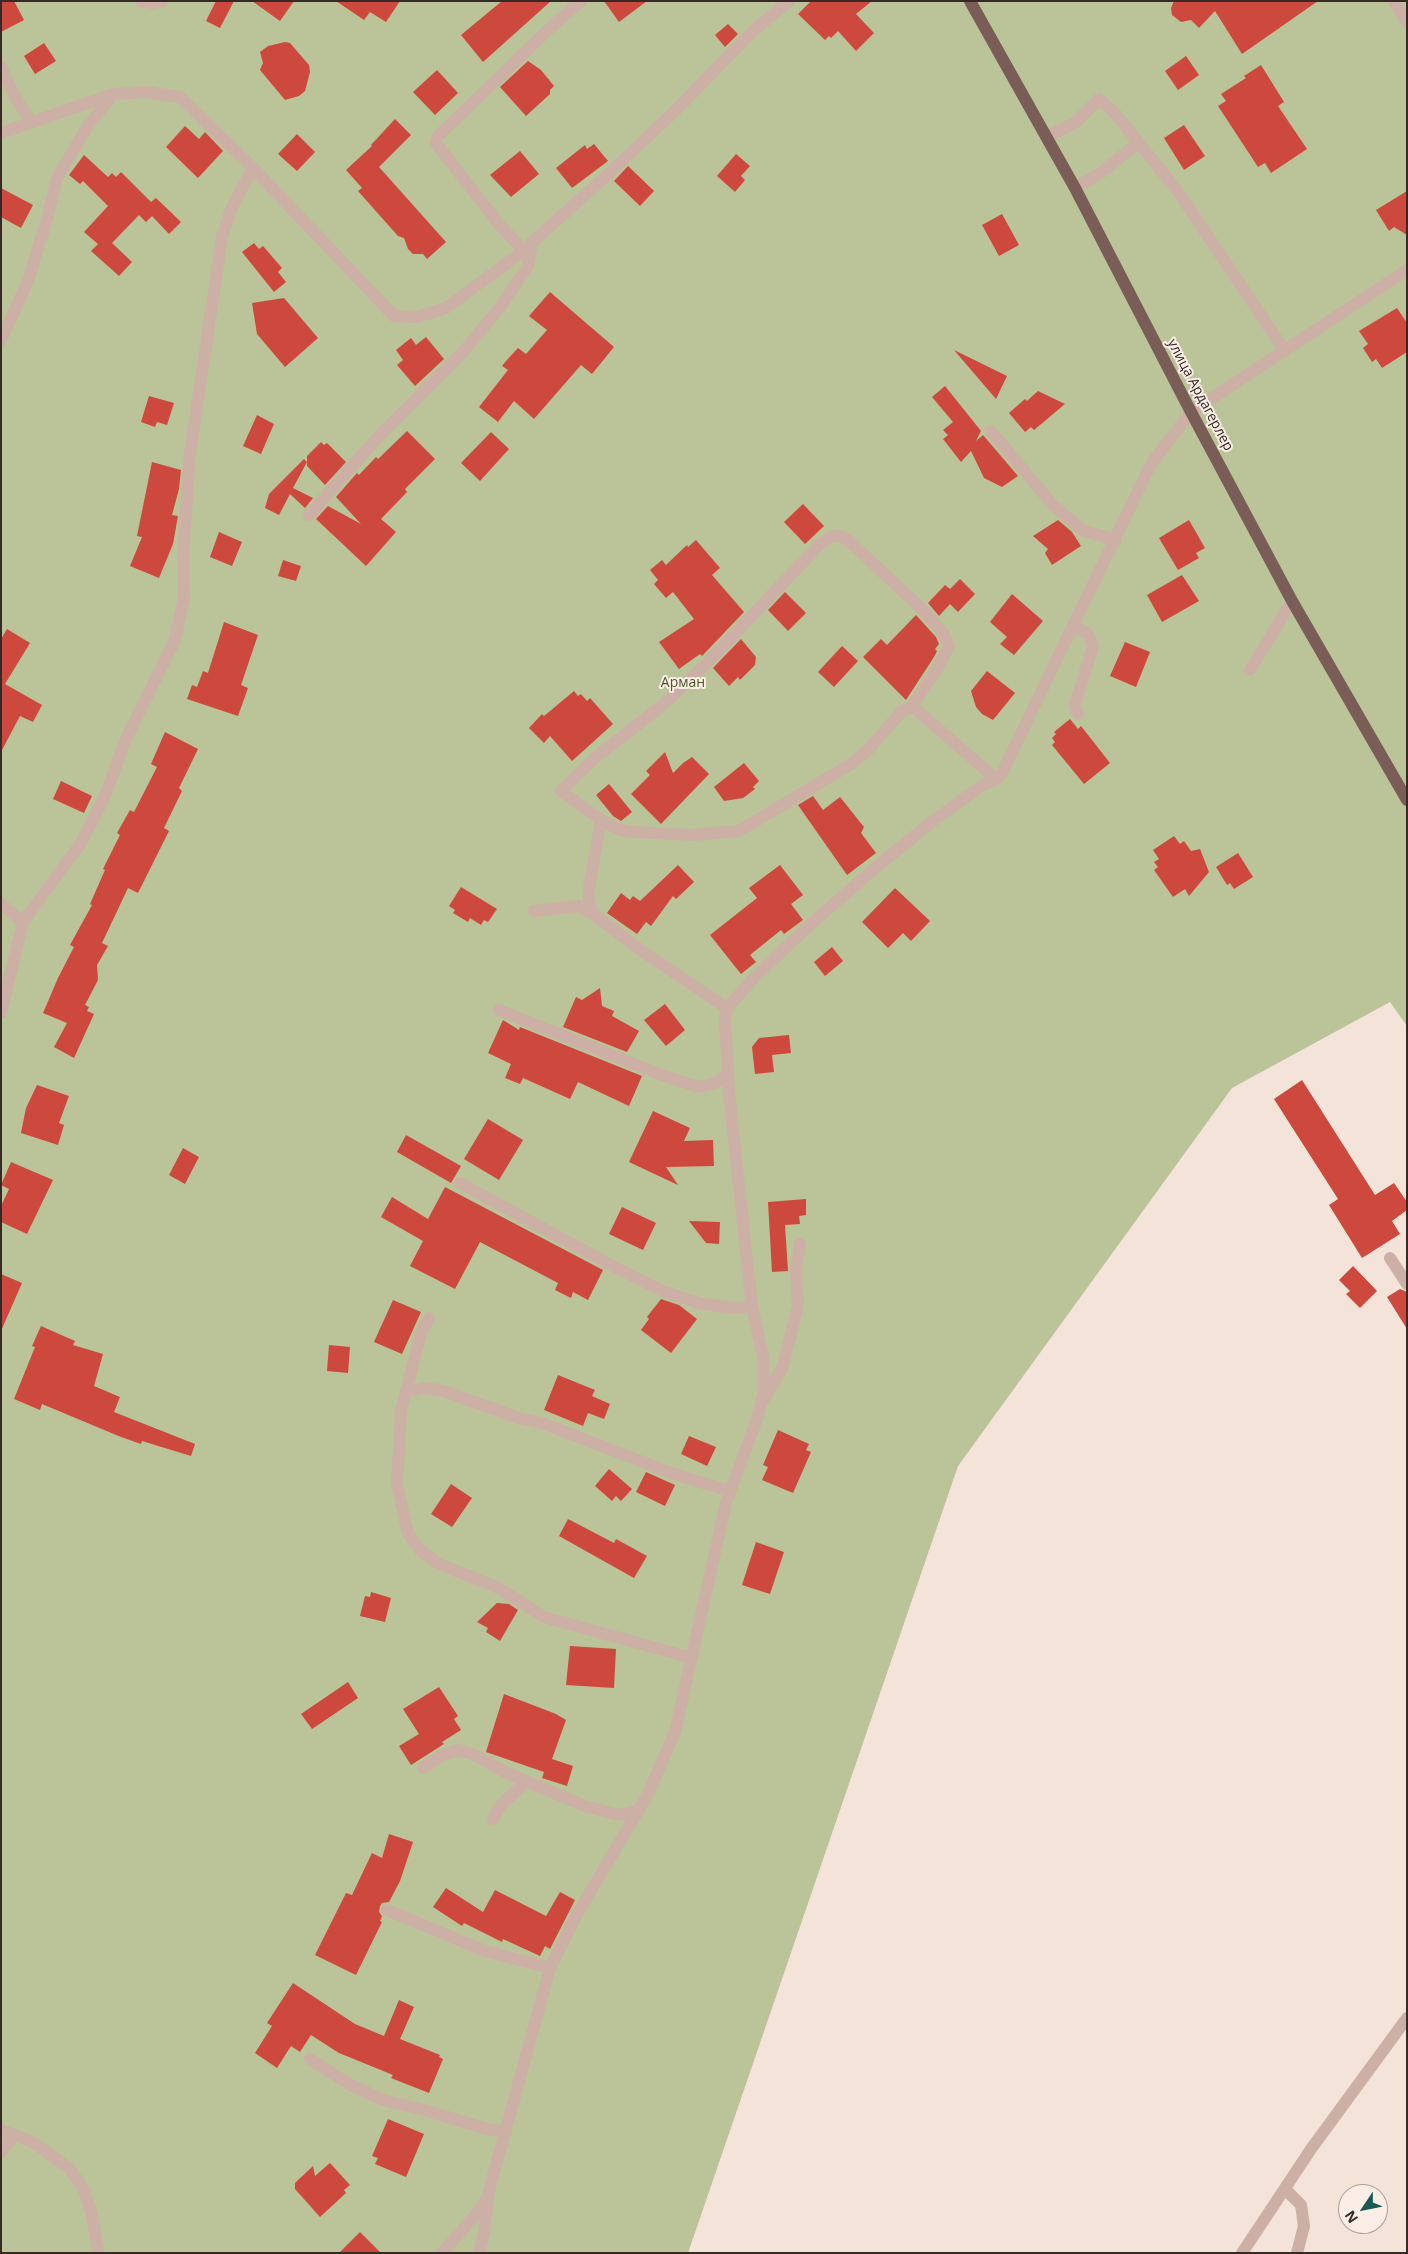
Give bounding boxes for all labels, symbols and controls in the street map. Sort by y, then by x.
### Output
street label: улица Ардагерлер [1163,336,1237,454]
park label: Арман [661,675,705,691]
north arrow [1338,2184,1388,2234]
text: N [1340,2207,1362,2227]

